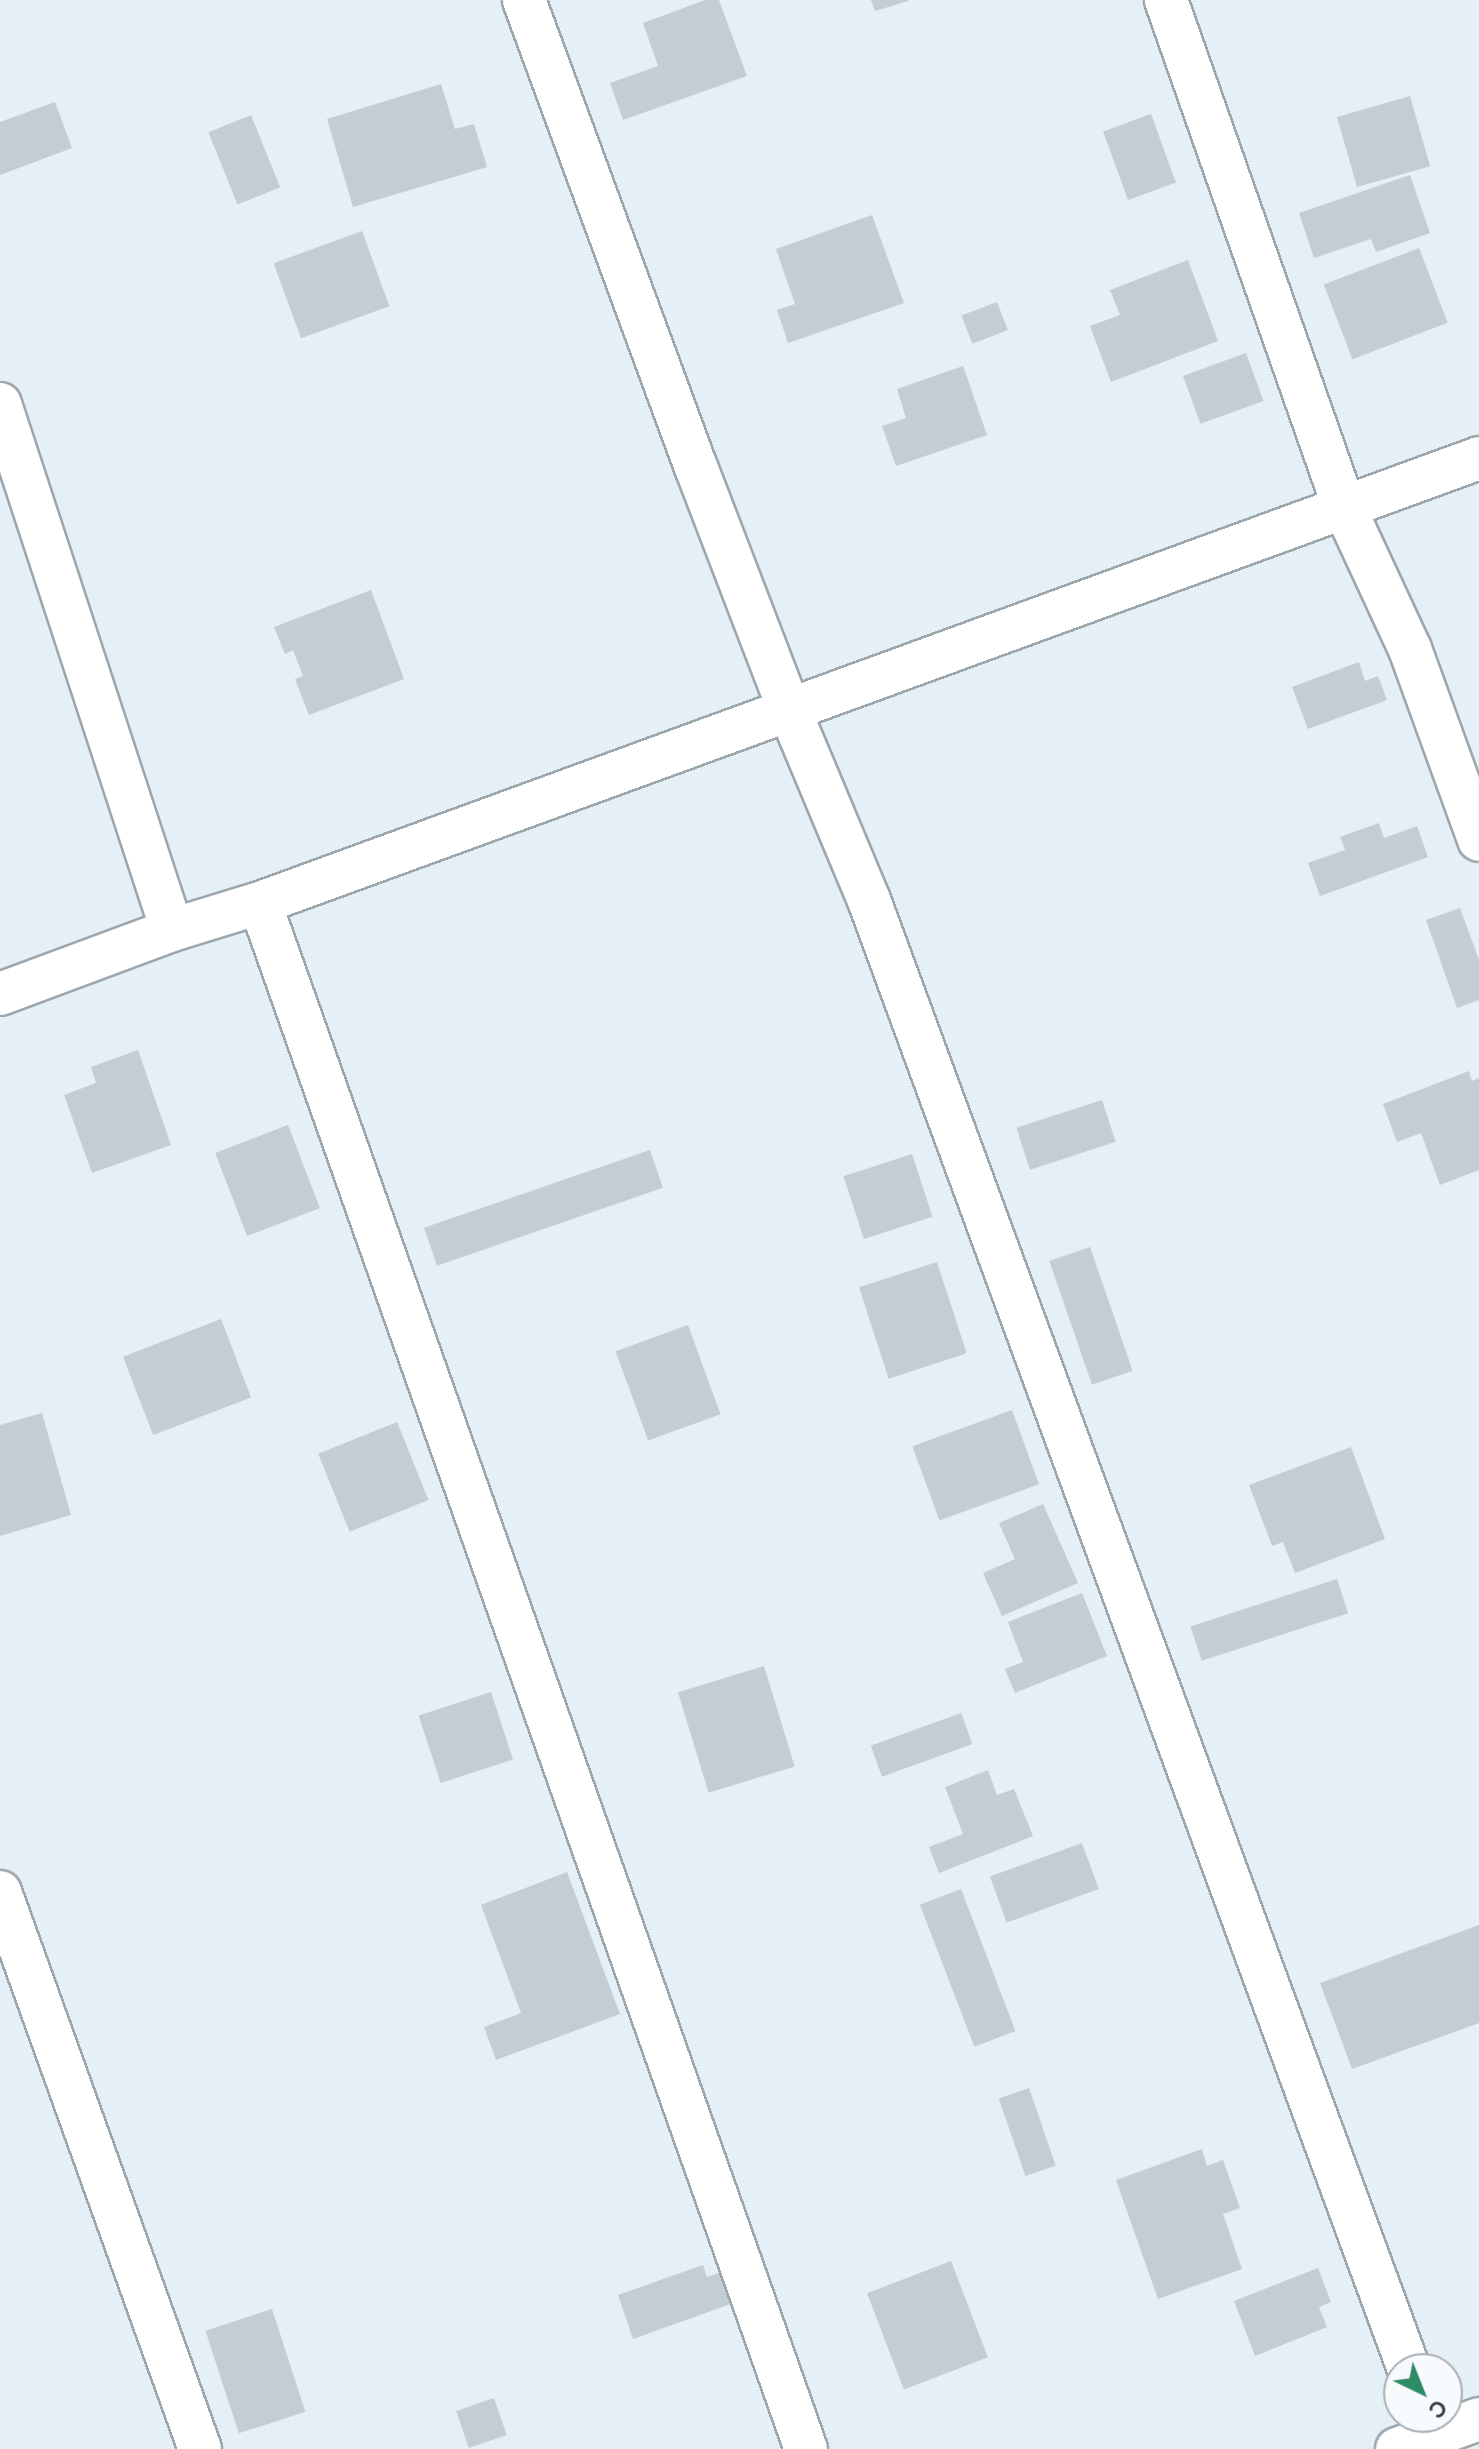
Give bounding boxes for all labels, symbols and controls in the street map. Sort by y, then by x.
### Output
north arrow [1383,2353,1463,2433]
text: С [1424,2394,1452,2424]

